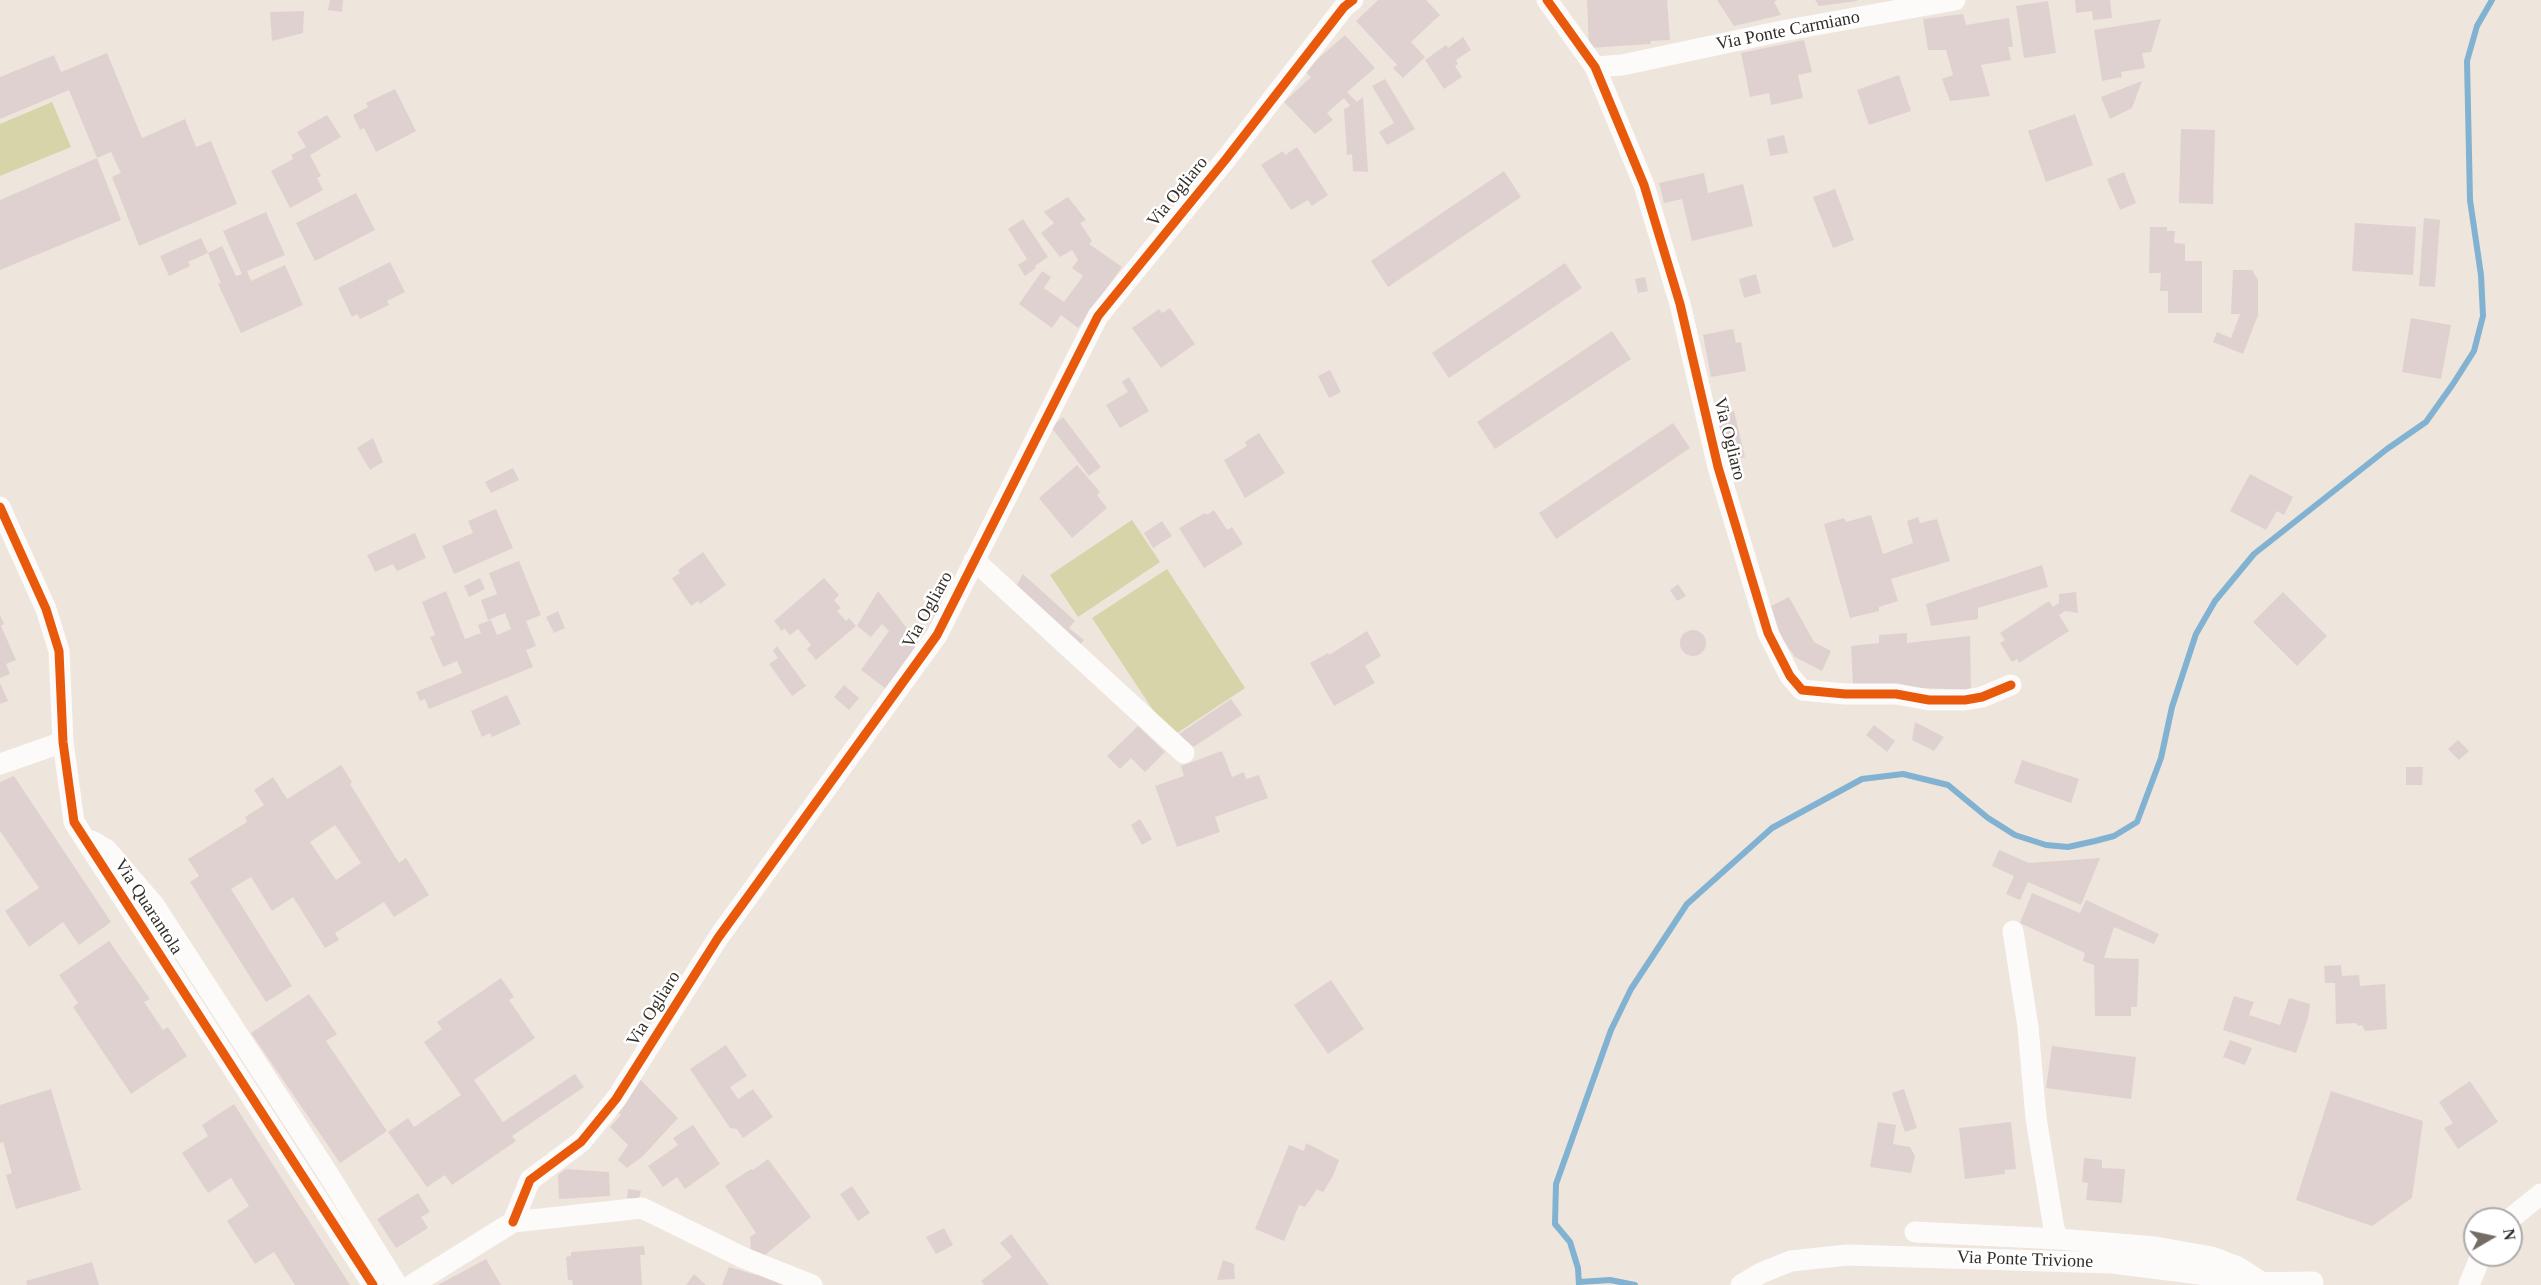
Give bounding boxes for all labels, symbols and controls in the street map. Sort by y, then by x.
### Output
street label: Via Ponte Carmiano [1714,6,1862,56]
street label: Via Ogliaro [1143,152,1213,232]
street label: Via Ogliaro [1708,395,1750,483]
street label: Via Ogliaro [898,568,958,652]
street label: Via Quarantola [109,855,187,959]
street label: Via Ogliaro [622,967,686,1051]
north arrow [2463,1207,2523,1267]
text: N [2500,1227,2519,1241]
street label: Via Ponte Trivione [1957,1247,2093,1273]

